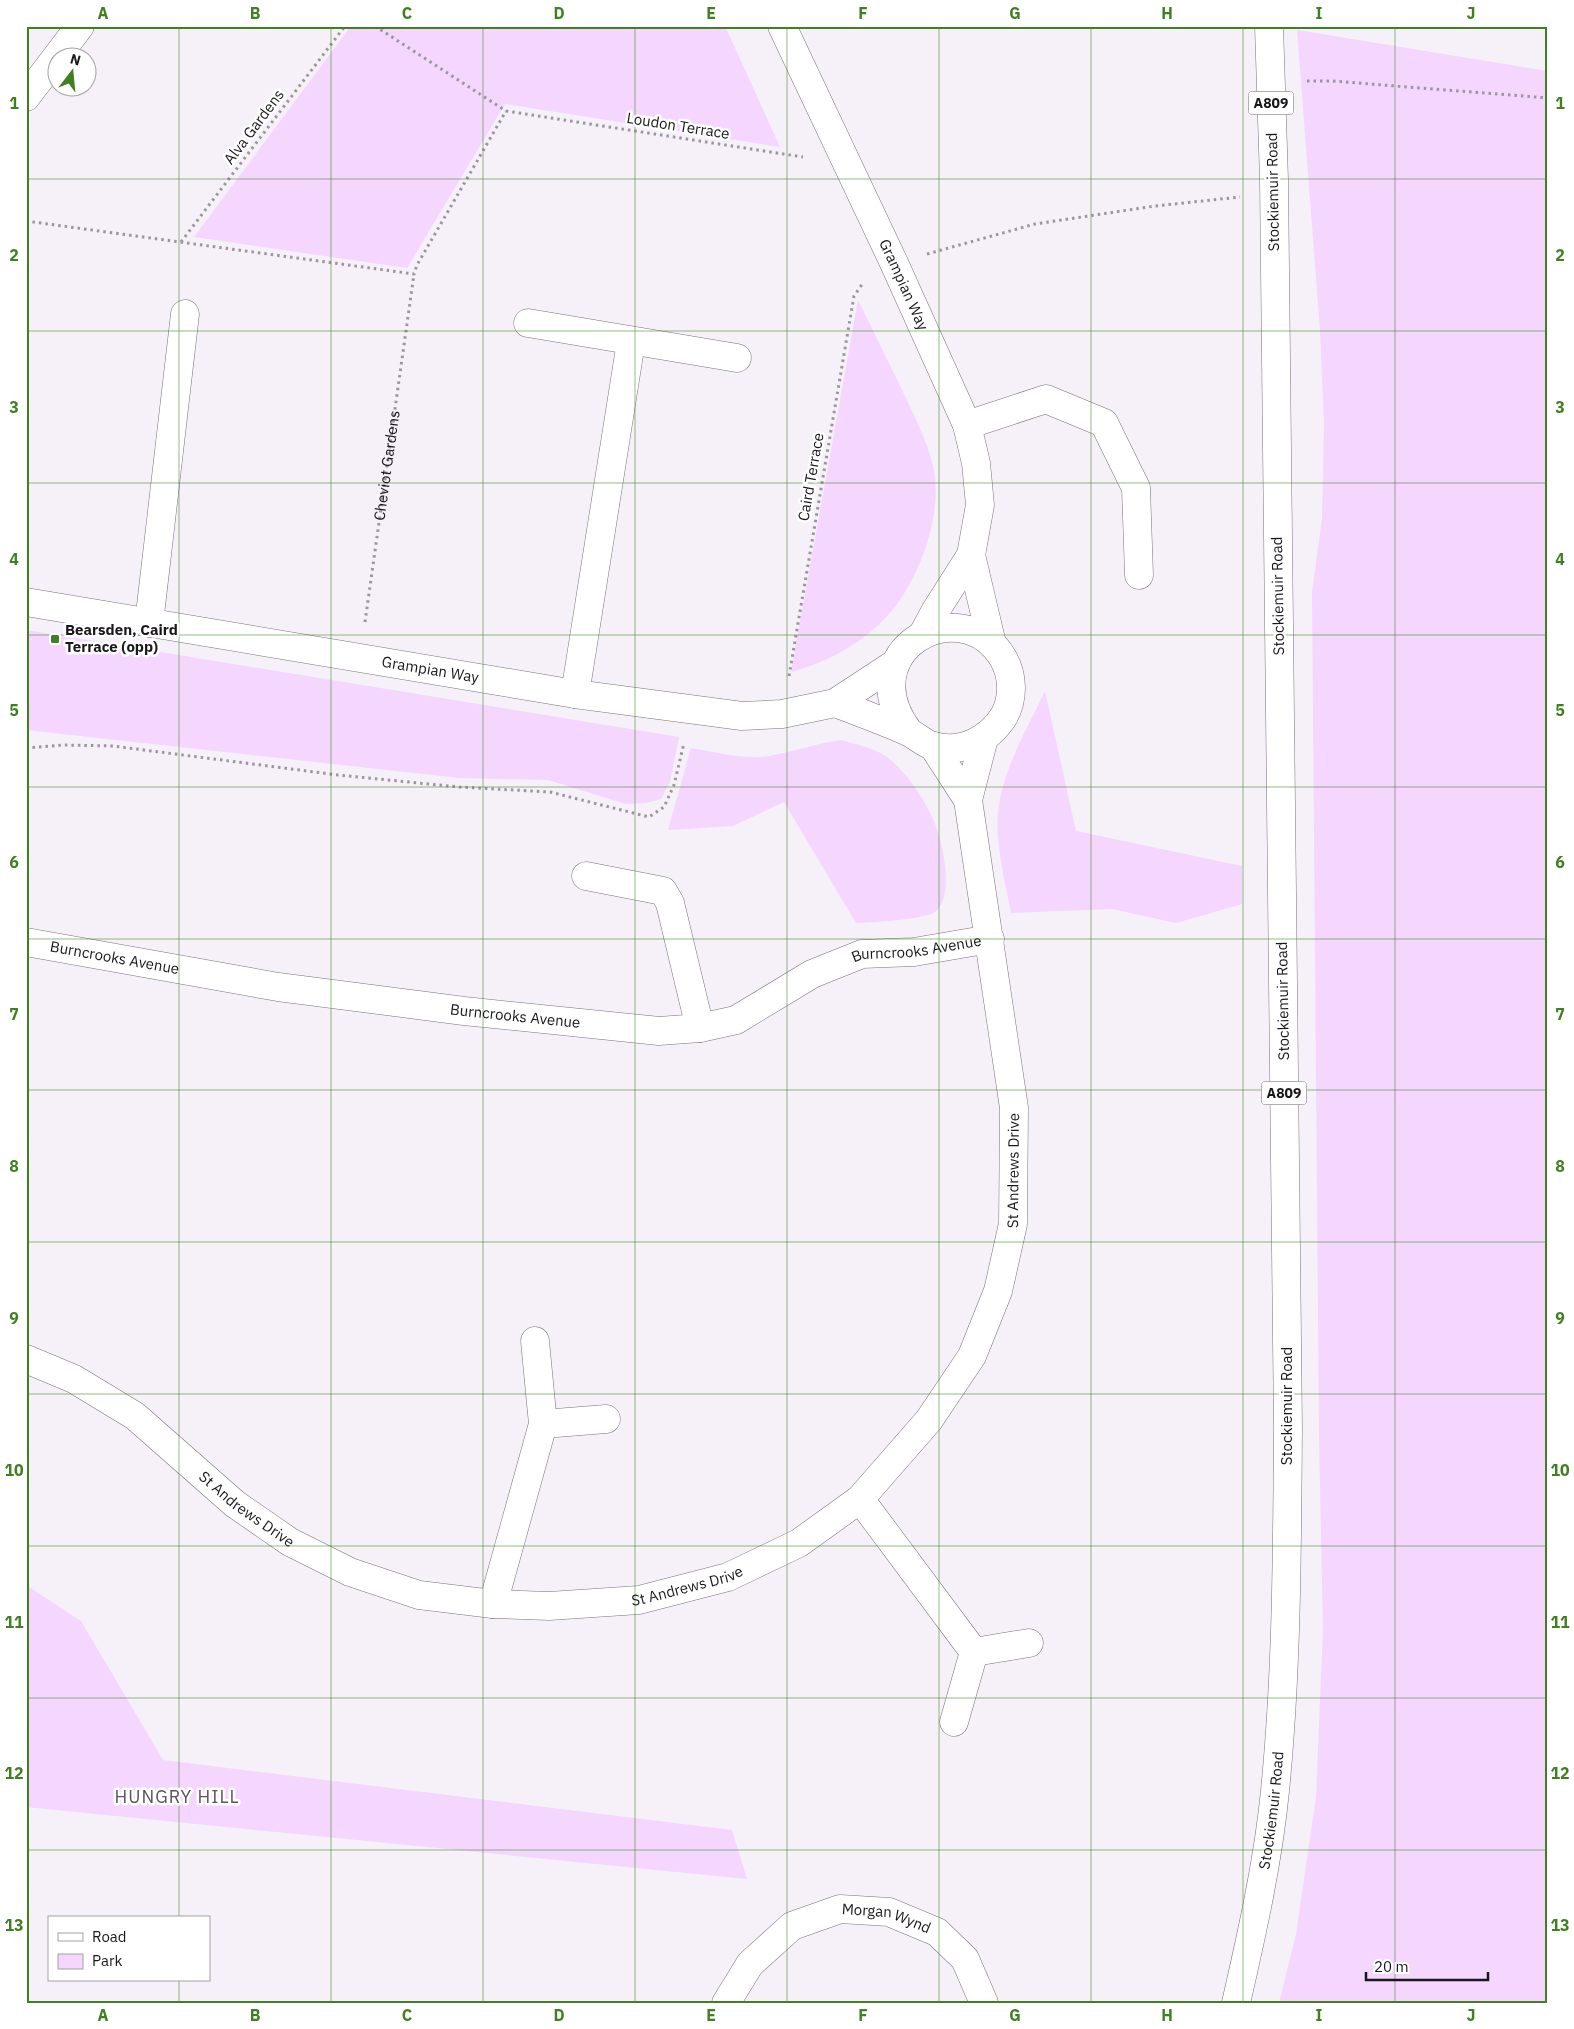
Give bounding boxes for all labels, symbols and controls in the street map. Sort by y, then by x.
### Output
text: A [98,3,109,23]
text: B [250,3,261,23]
text: C [402,3,412,23]
text: D [553,3,565,23]
text: E [706,3,716,23]
text: F [858,3,868,23]
text: G [1009,3,1021,23]
text: H [1161,3,1173,23]
text: I [1316,3,1323,23]
text: J [1467,3,1475,23]
north arrow [48,48,98,98]
text: N [68,49,83,70]
street label: Alva Gardens [219,85,288,168]
road number: A809 [1248,92,1294,115]
text: 1 [9,93,19,113]
text: 1 [1555,93,1565,113]
street label: Loudon Terrace [625,108,731,143]
street label: Stockiemuir Road [1262,133,1283,251]
street label: Grampian Way [875,236,933,334]
text: 2 [9,245,19,265]
text: 2 [1555,245,1565,265]
text: 3 [9,397,19,417]
text: 3 [1555,397,1565,417]
street label: Cheviot Gardens [369,409,404,522]
street label: Caird Terrace [793,431,828,523]
street label: Stockiemuir Road [1267,537,1288,655]
text: 4 [9,549,19,569]
text: 4 [1555,549,1565,569]
place label: Bearsden, Caird Terrace (opp) [65,620,178,656]
marker: Bearsden, Caird Terrace (opp) [49,633,61,645]
street label: Grampian Way [380,652,481,687]
text: 5 [9,700,19,720]
text: 5 [1555,700,1565,720]
text: 6 [9,852,19,872]
text: 6 [1555,852,1565,872]
street label: Burncrooks Avenue [848,931,983,966]
street label: Burncrooks Avenue [49,936,181,978]
street label: Stockiemuir Road [1272,942,1293,1060]
street label: Burncrooks Avenue [449,999,581,1032]
text: 7 [9,1004,19,1024]
text: 7 [1555,1004,1565,1024]
road number: A809 [1262,1082,1306,1104]
street label: St Andrews Drive [1003,1113,1023,1228]
text: 8 [9,1156,19,1176]
text: 8 [1555,1156,1565,1176]
text: 9 [9,1308,19,1328]
text: 9 [1555,1308,1565,1328]
street label: Stockiemuir Road [1277,1347,1296,1465]
text: 10 [4,1460,24,1480]
text: 10 [1550,1460,1570,1480]
street label: St Andrews Drive [195,1467,298,1551]
street label: St Andrews Drive [631,1561,746,1609]
text: 11 [4,1612,24,1632]
text: 11 [1550,1612,1570,1632]
street label: Stockiemuir Road [1254,1751,1287,1871]
text: 12 [4,1763,24,1783]
text: 12 [1550,1763,1570,1783]
district label: HUNGRY HILL [115,1785,239,1808]
street label: Morgan Wynd [841,1899,934,1937]
text: 13 [4,1915,24,1935]
text: 13 [1550,1915,1570,1935]
legend [48,1916,210,1982]
text: Road [92,1927,127,1946]
scale bar [1366,1949,1489,1981]
text: Park [92,1951,122,1970]
text: 20 m [1374,1957,1409,1976]
text: A [98,2005,109,2025]
text: B [250,2005,261,2025]
text: C [402,2005,412,2025]
text: D [553,2005,565,2025]
text: E [706,2005,716,2025]
text: F [858,2005,868,2025]
text: G [1009,2005,1021,2025]
text: H [1161,2005,1173,2025]
text: I [1316,2005,1323,2025]
text: J [1467,2005,1475,2025]

